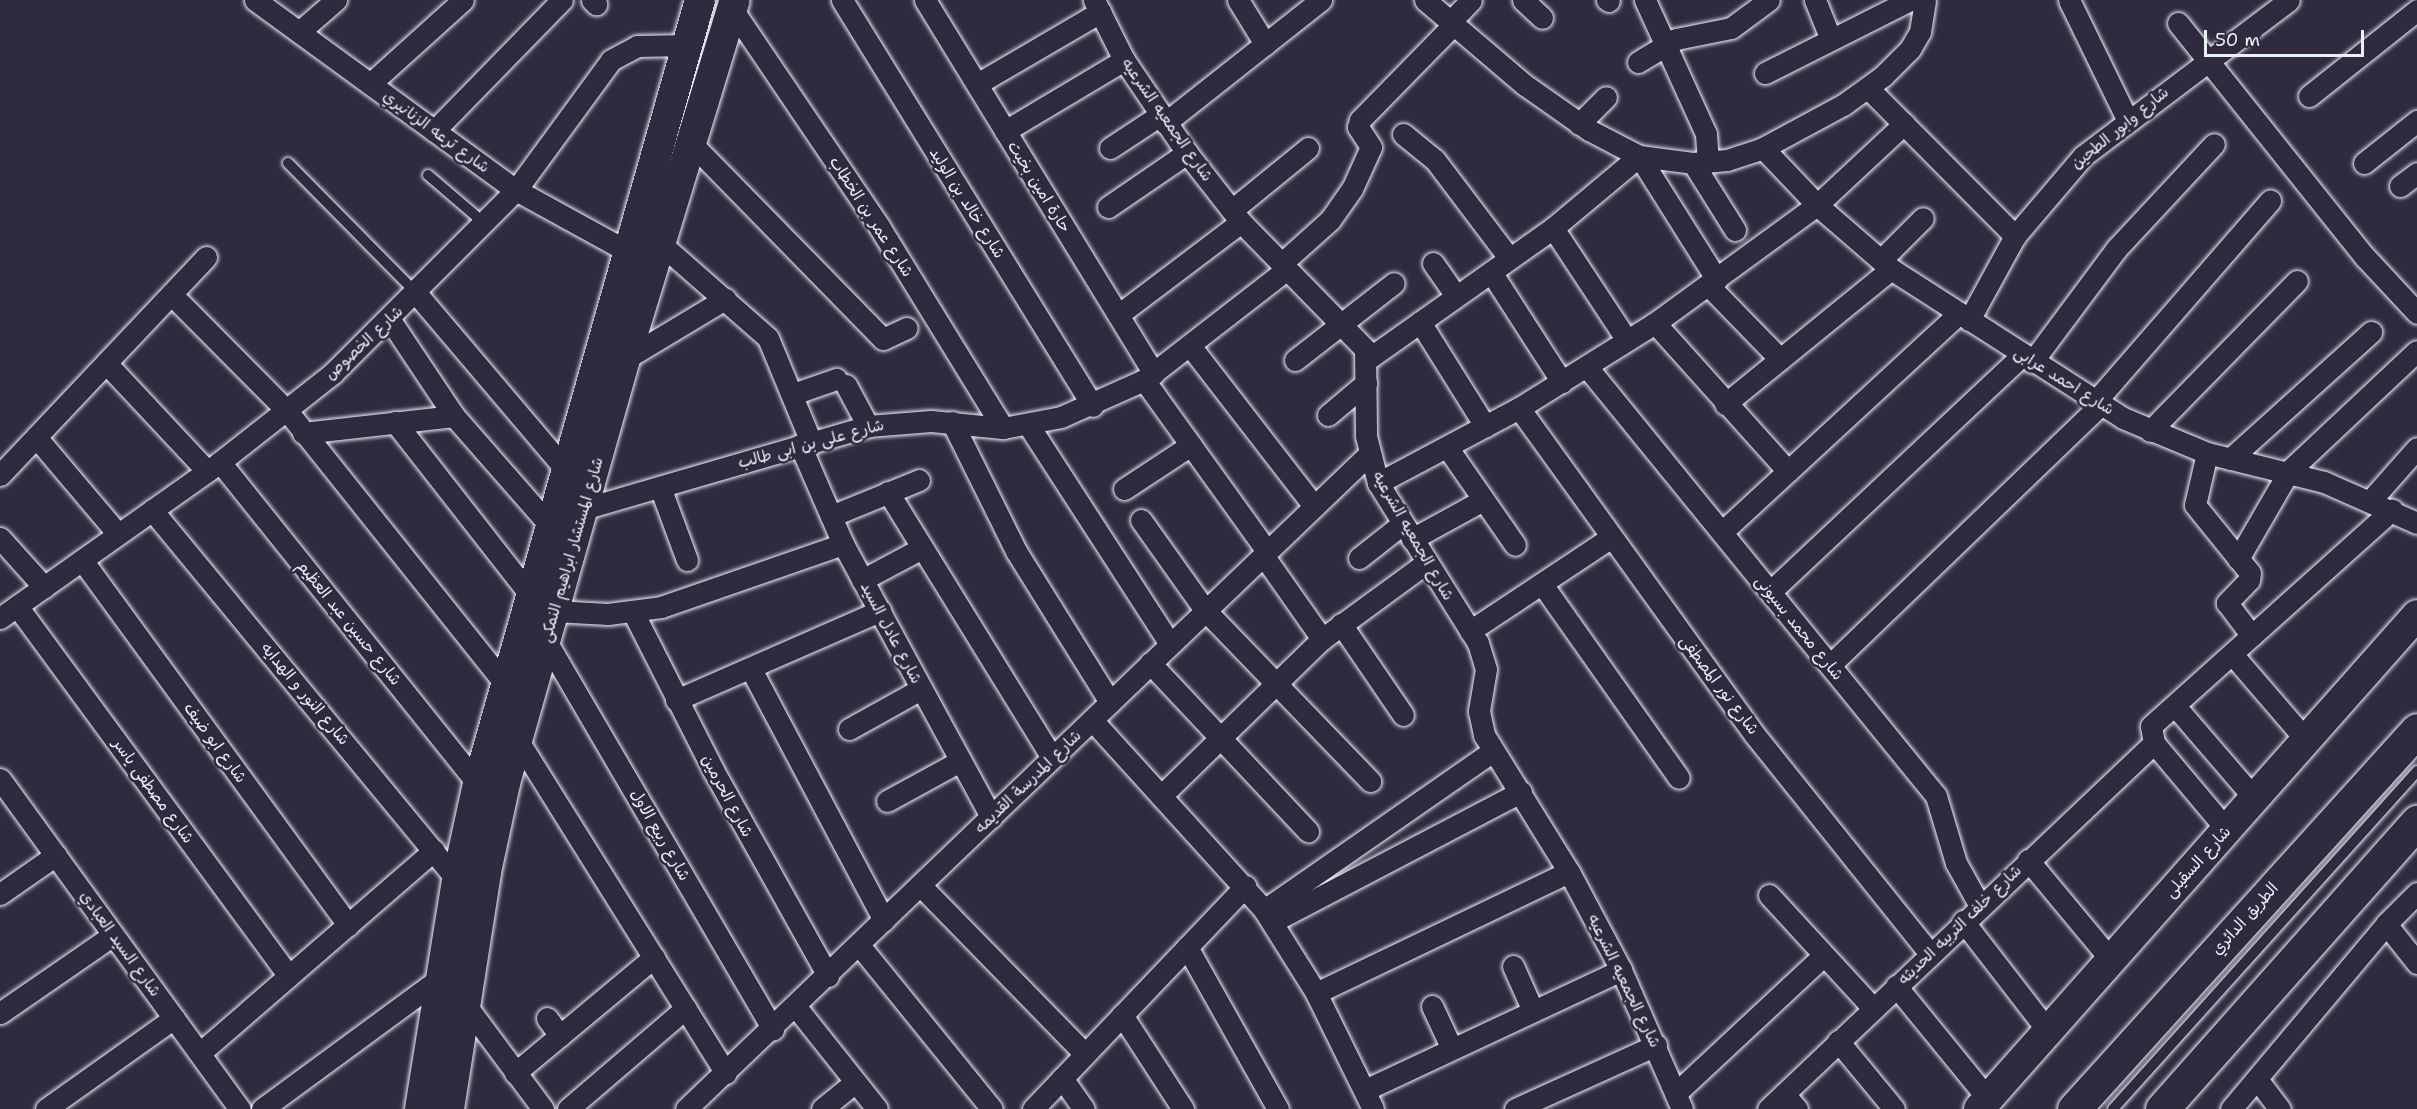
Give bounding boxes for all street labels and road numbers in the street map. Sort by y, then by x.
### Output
street label: شارع الجمعيه الشرعيه [1117,55,1217,185]
street label: شارع وابور الطحين [2067,83,2173,173]
street label: شارع ترعه الزنانيري [379,87,493,177]
street label: حارة امين بخيت [1003,138,1075,236]
street label: شارع خالد بن الوليد [925,144,1009,262]
street label: شارع عمر بن الخطاب [825,153,917,281]
street label: شارع الخصوص [321,302,407,384]
street label: شارع احمد عرابى [2011,343,2117,419]
street label: شارع على بن ابى طالب [736,415,886,473]
street label: شارع المستشار ابراهيم النمكى [536,455,608,645]
street label: شارع الجمعيه الشرعيه [1368,468,1458,604]
street label: شارع حسين عبد العظيم [293,557,405,689]
street label: شارع محمد بسيونى [1751,572,1847,684]
street label: شارع عادل السيد [856,579,926,687]
street label: شارع نور المصطفى [1675,632,1763,738]
street label: شارع النور و الهدايه [257,639,353,749]
street label: شارع ابو ضيف [179,699,251,787]
street label: شارع المدرسة القديمه [971,726,1085,838]
street label: شارع مصطفى ياسر [108,735,198,847]
street label: شارع الحرمين [697,752,757,840]
street label: شارع ربيع الاول [626,786,694,884]
street label: شارع السقيلى [2161,822,2235,902]
street label: شارع خلف التربيه الحديثه [1894,861,2026,989]
street label: الطريق الدائري [2208,879,2282,959]
street label: شارع السيد العبادي [75,887,165,1001]
street label: شارع الجمعيه الشرعيه [1583,911,1665,1051]

